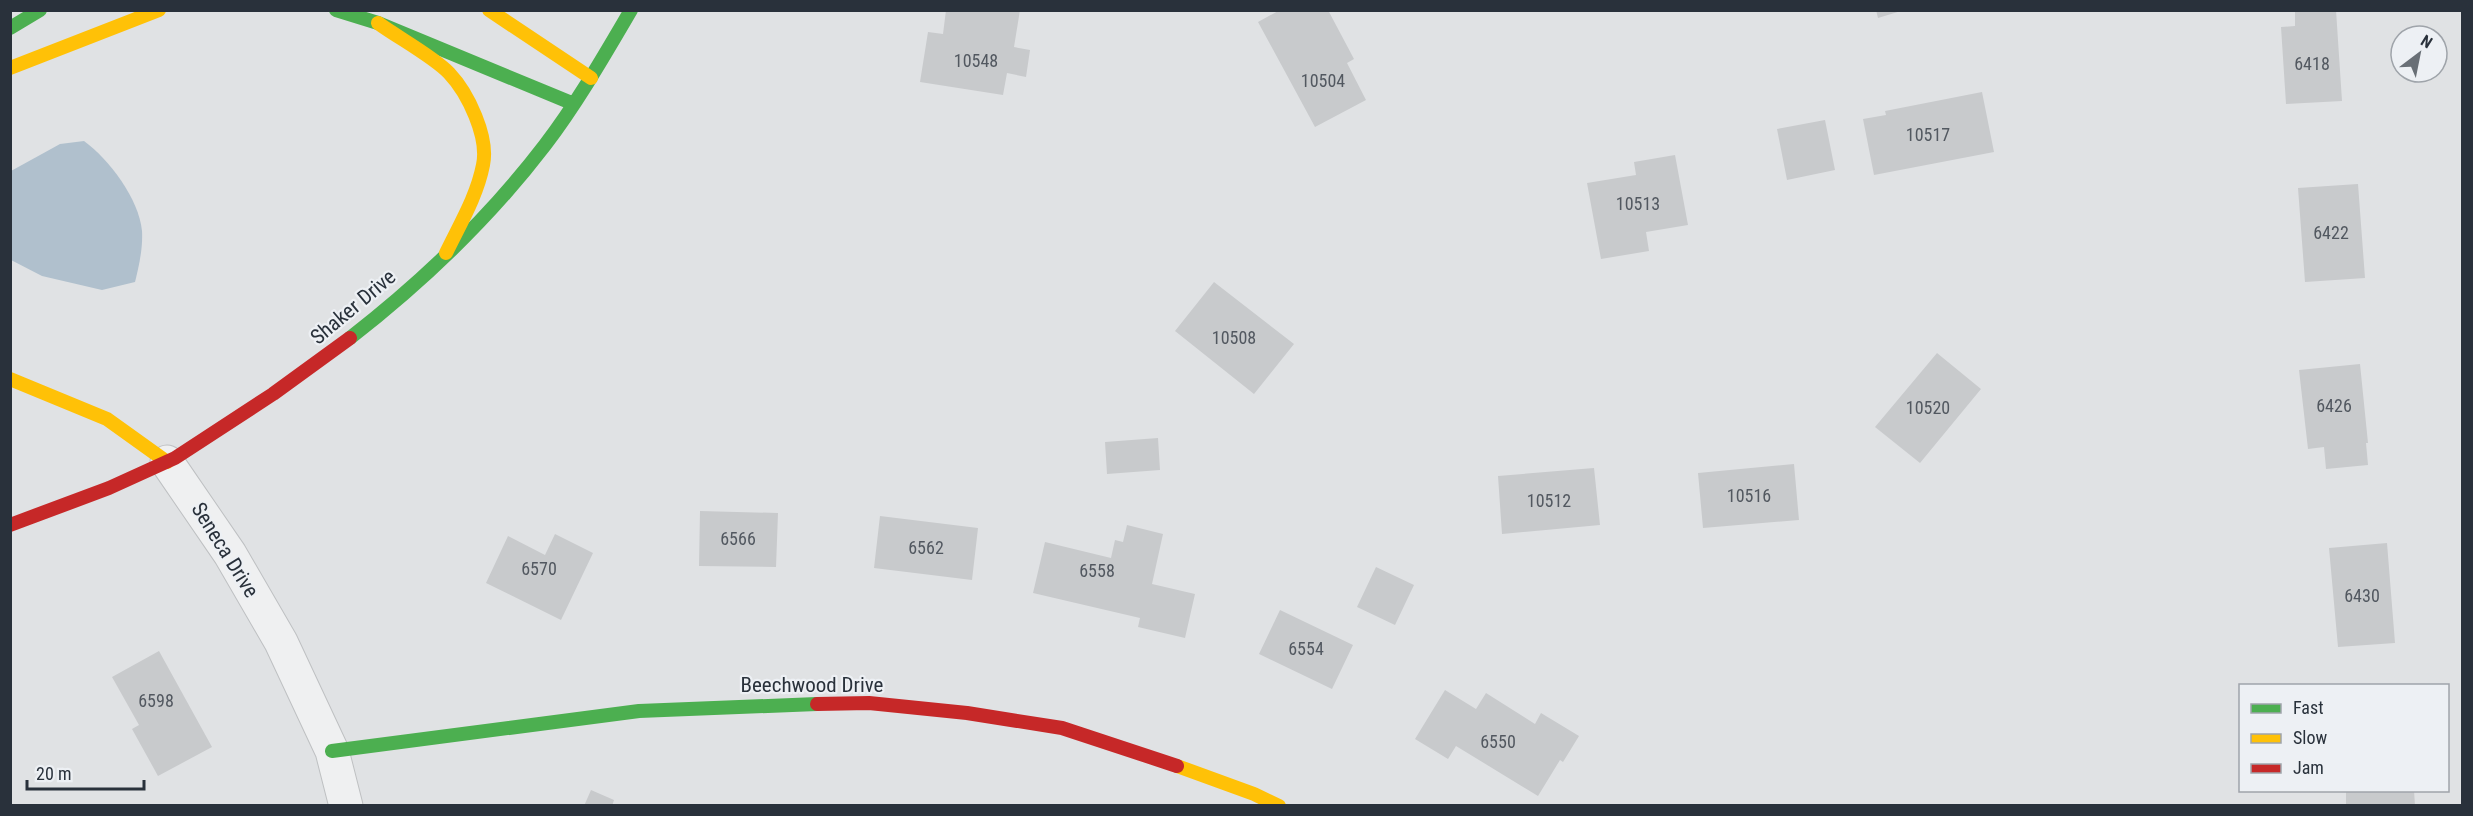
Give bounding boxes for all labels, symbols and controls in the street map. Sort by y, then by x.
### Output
north arrow [2389,24,2449,84]
text: N [2417,31,2436,52]
house number: 10548 [954,50,998,71]
house number: 6418 [2294,53,2330,74]
house number: 10504 [1301,70,1345,91]
house number: 10517 [1906,124,1950,145]
house number: 10513 [1616,193,1660,214]
house number: 6422 [2313,222,2349,243]
street label: Shaker Drive [306,265,400,349]
house number: 10508 [1212,327,1256,348]
house number: 6426 [2316,395,2352,416]
house number: 10520 [1906,397,1950,418]
house number: 10516 [1727,485,1771,506]
house number: 10512 [1527,490,1571,511]
street label: Seneca Drive [186,498,264,602]
house number: 6566 [720,528,756,549]
house number: 6562 [908,537,944,558]
house number: 6570 [521,558,557,579]
house number: 6558 [1079,560,1115,581]
house number: 6430 [2344,585,2380,606]
house number: 6554 [1288,638,1324,659]
street label: Beechwood Drive [741,673,884,697]
legend [2239,684,2449,792]
house number: 6598 [138,690,174,711]
text: Fast [2293,697,2324,718]
text: Slow [2293,727,2328,748]
house number: 6550 [1480,731,1516,752]
scale bar [27,753,144,791]
text: Jam [2293,757,2324,778]
text: 20 m [36,763,71,784]

